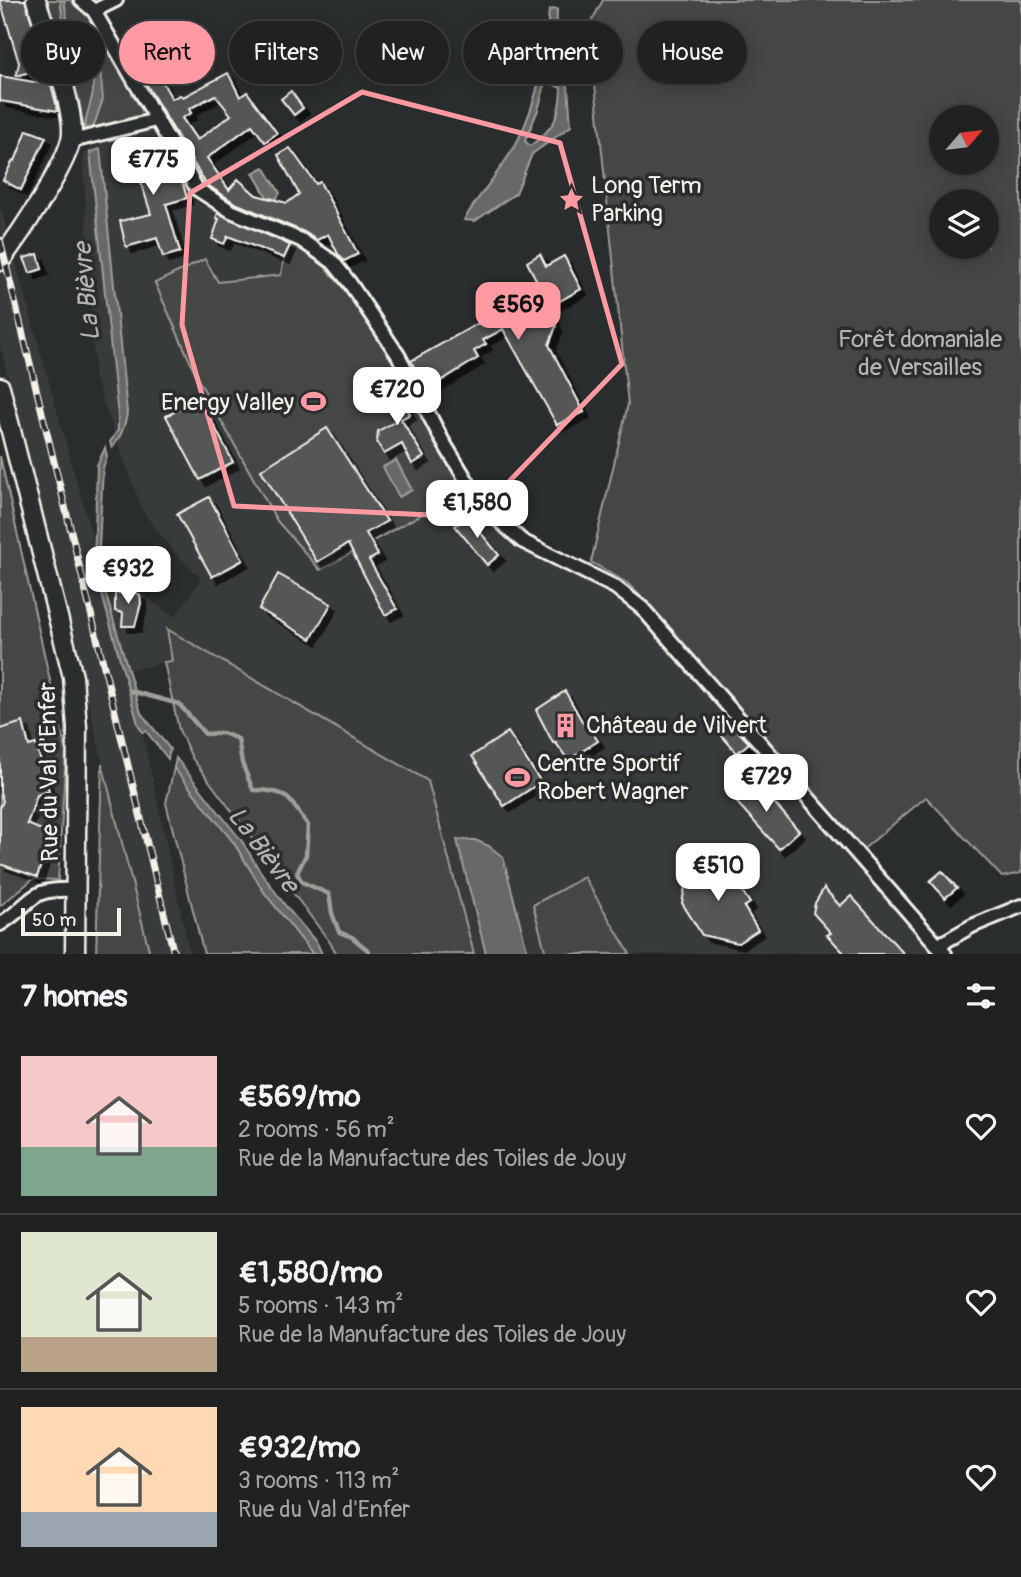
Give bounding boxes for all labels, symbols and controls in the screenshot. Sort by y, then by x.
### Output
chip: Buy [21,21,105,84]
chip: Rent [119,21,215,84]
chip: Filters [229,21,342,84]
chip: New [356,21,449,84]
chip: Apartment [463,21,623,84]
chip: House [637,21,747,84]
north arrow [929,105,999,175]
map controls [929,105,999,259]
pin: €775 [112,138,194,197]
text: €775 [127,145,179,174]
place label: Long Term Parking [591,171,702,228]
place icon: Long Term Parking [557,185,585,213]
button: layers [929,189,999,259]
water label: La Bièvre [67,239,107,343]
pin: €569 [477,282,559,342]
text: €569 [492,290,544,319]
park label: Forêt domaniale de Versailles [838,325,1002,382]
pin: €720 [356,368,438,427]
text: €720 [369,375,425,404]
place label: Energy Valley [161,388,294,417]
sports icon: Energy Valley [300,388,328,416]
pin: €1,580 [420,480,534,540]
text: €1,580 [442,488,512,517]
pin: €932 [87,546,169,606]
text: €932 [102,554,154,583]
street label: Rue du Val d'Enfer [33,681,65,862]
building icon: Château de Vilvert [552,711,580,739]
place label: Château de Vilvert [586,711,767,740]
place label: Centre Sportif Robert Wagner [537,749,689,806]
pin: €729 [725,754,807,814]
text: €729 [740,762,792,791]
sports icon: Centre Sportif Robert Wagner [503,763,531,791]
water label: La Bièvre [220,801,307,901]
pin: €510 [677,844,759,903]
text: €510 [692,851,744,880]
scale bar [21,905,121,937]
text: 50 m [32,908,76,932]
icon: filters [962,977,1000,1015]
text: 7 homes [21,978,128,1015]
text: €569/mo [238,1078,361,1115]
icon: home [77,1084,161,1168]
icon: heart [962,1107,1000,1145]
text: 2 rooms · 56 m² [238,1115,395,1144]
text: Rue de la Manufacture des Toiles de Jouy [238,1144,626,1173]
text: €1,580/mo [238,1254,383,1291]
icon: home [77,1260,161,1344]
icon: heart [962,1283,1000,1321]
text: 5 rooms · 143 m² [238,1291,403,1320]
text: Rue de la Manufacture des Toiles de Jouy [238,1320,626,1349]
text: €932/mo [238,1429,360,1466]
icon: home [77,1435,161,1519]
icon: heart [962,1458,1000,1496]
text: 3 rooms · 113 m² [238,1466,399,1495]
text: Rue du Val d'Enfer [238,1495,410,1524]

